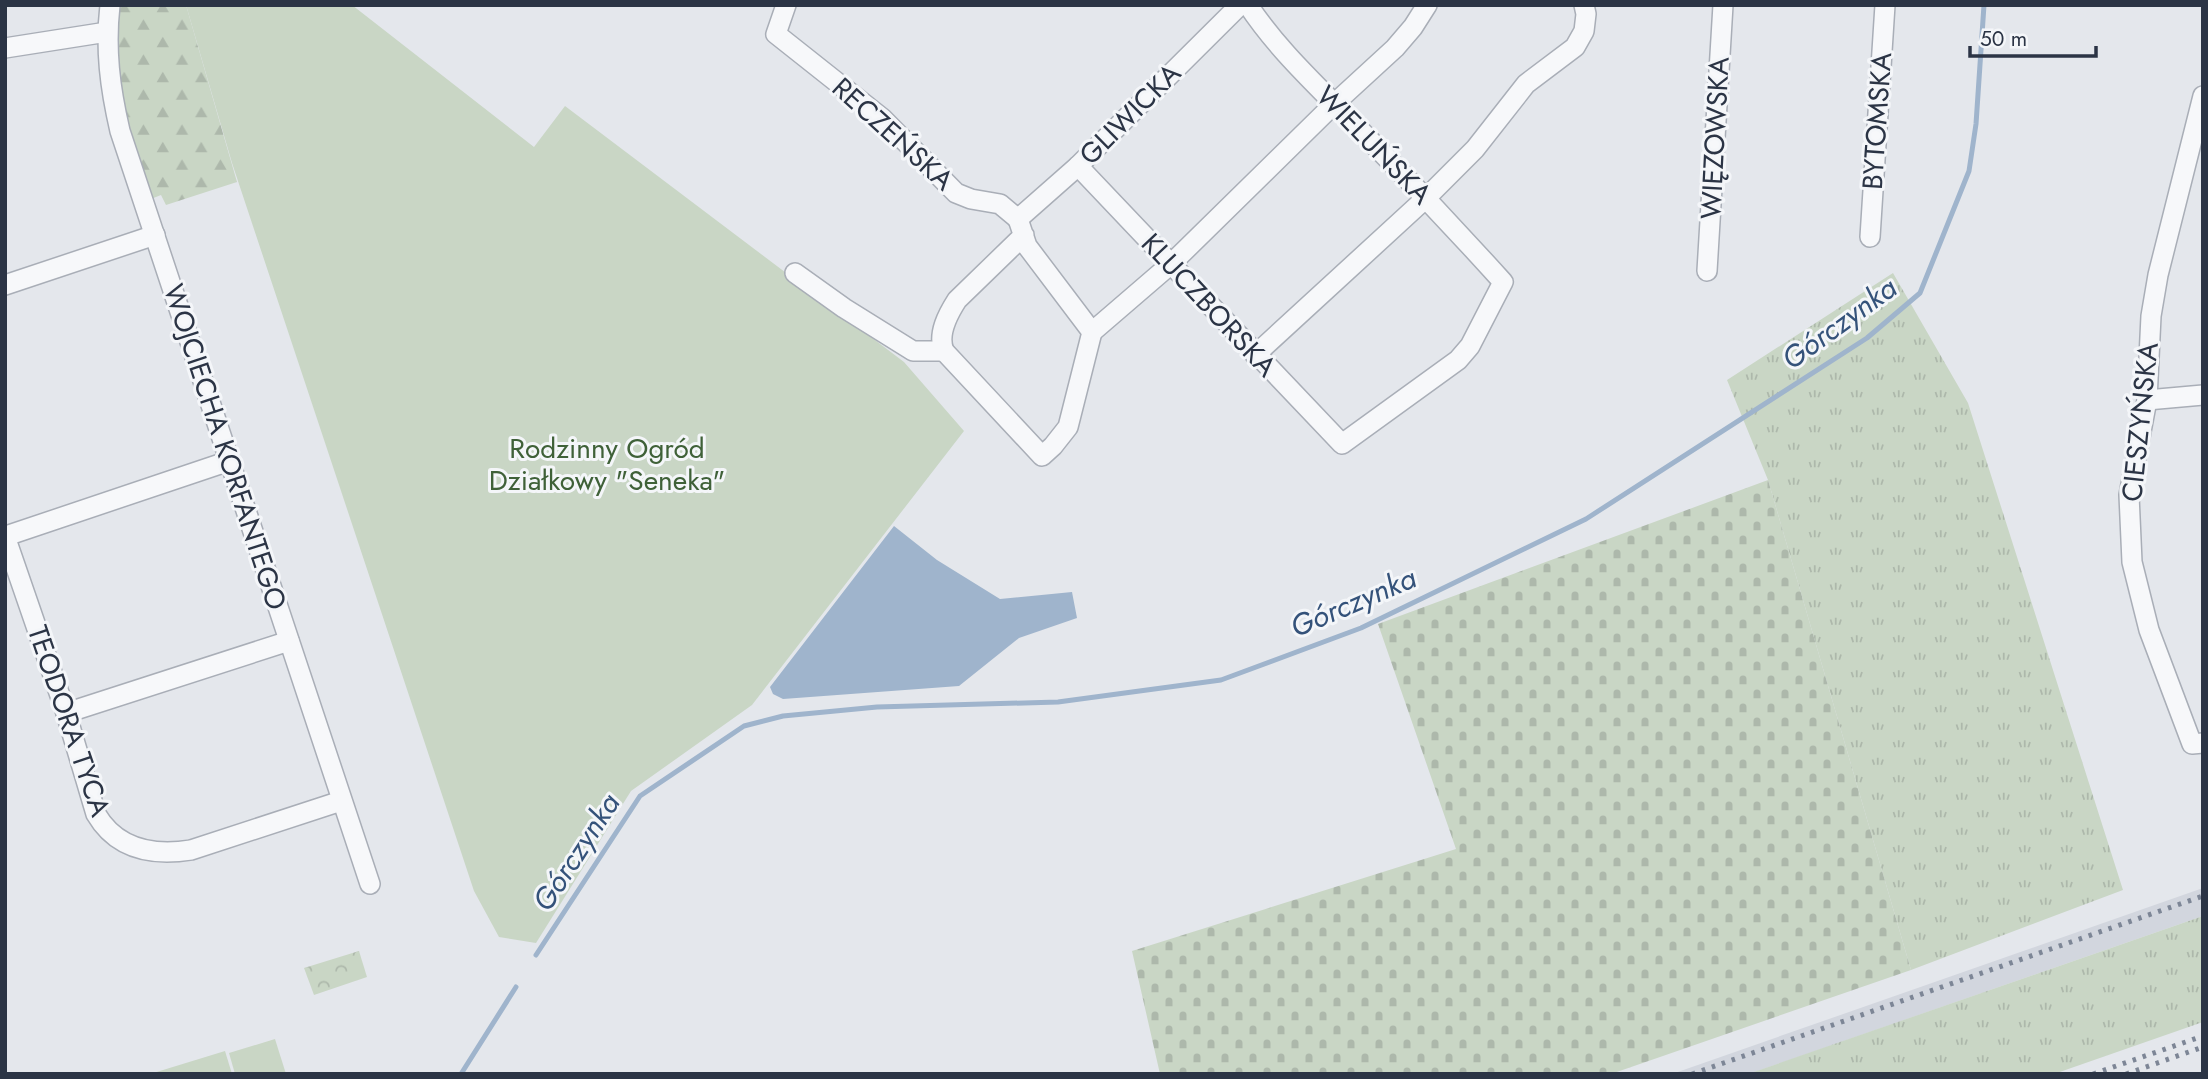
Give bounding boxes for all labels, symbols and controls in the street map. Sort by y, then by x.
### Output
scale bar [1970,14,2096,58]
text: 50 m [1980,24,2027,54]
street label: BYTOMSKA [1852,51,1902,191]
street label: GLIWICKA [1070,53,1191,174]
street label: WIĘZOWSKA [1690,55,1740,220]
street label: RECZEŃSKA [823,68,964,200]
street label: WIELUŃSKA [1307,76,1442,214]
street label: KLUCZBORSKA [1132,224,1287,386]
water label: Górczynka [1772,266,1906,380]
street label: WOJCIECHA KORFANTEGO [153,279,297,615]
street label: CIESZYŃSKA [2111,340,2169,504]
park label: Rodzinny Ogród Działkowy "Seneka" [489,428,725,501]
water label: Górczynka [1283,556,1423,648]
street label: TEODORA TYCA [17,620,121,823]
water label: Górczynka [522,784,631,920]

